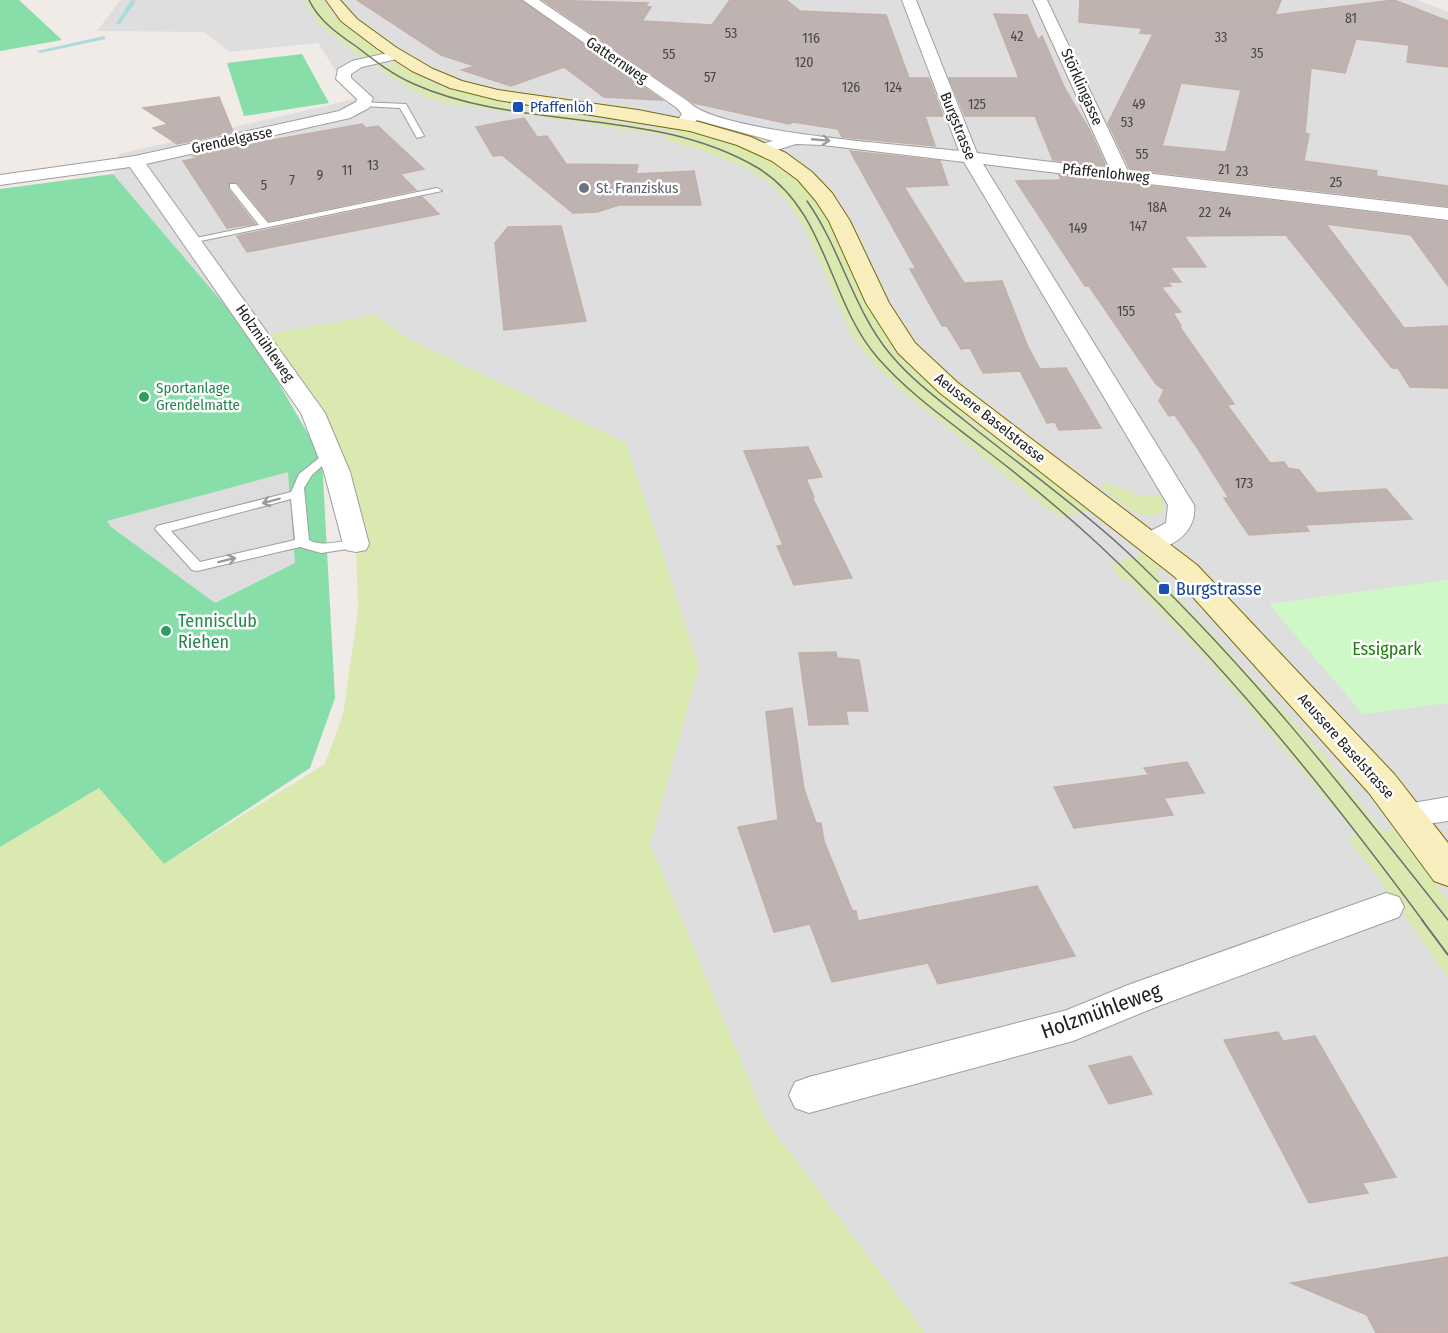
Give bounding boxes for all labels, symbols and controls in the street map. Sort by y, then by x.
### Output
house number: 81 [1345,10,1357,27]
house number: 53 [725,25,737,42]
house number: 42 [1011,28,1023,45]
house number: 33 [1215,29,1227,46]
house number: 116 [802,30,820,47]
street label: Gatternweg [583,33,651,87]
house number: 35 [1251,45,1263,62]
house number: 55 [663,46,675,63]
street label: Störklingasse [1057,46,1107,128]
house number: 120 [795,54,813,71]
house number: 57 [704,69,716,86]
house number: 126 [842,79,860,96]
house number: 124 [884,79,902,96]
street label: Burgstrasse [936,90,980,162]
house number: 125 [968,96,986,113]
house number: 49 [1132,96,1146,113]
place label: Pfaffenloh [530,98,593,116]
marker: Pfaffenloh [511,100,525,114]
house number: 53 [1121,114,1133,131]
street label: Grendelgasse [190,123,274,157]
one-way arrow [811,135,831,146]
house number: 55 [1136,146,1148,163]
house number: 13 [367,157,379,174]
street label: Pfaffenlohweg [1061,159,1151,187]
house number: 21 [1218,161,1230,178]
house number: 11 [342,162,352,179]
house number: 23 [1236,163,1248,180]
house number: 9 [317,167,324,184]
house number: 7 [289,172,295,189]
house number: 25 [1330,174,1342,191]
house number: 5 [261,177,267,194]
place label: St. Franziskus [596,179,678,197]
marker: St. Franziskus [577,181,591,195]
house number: 18A [1147,199,1168,216]
house number: 22 [1199,204,1211,221]
house number: 24 [1219,204,1232,221]
house number: 147 [1129,218,1147,235]
house number: 149 [1069,220,1088,237]
street label: Holzmühleweg [232,301,298,385]
house number: 155 [1117,303,1135,320]
street label: Aeussere Baselstrasse [931,369,1049,467]
place label: Sportanlage Grendelmatte [156,379,240,414]
marker: Sportanlage Grendelmatte [137,390,151,404]
house number: 173 [1235,474,1254,492]
one-way arrow [262,496,281,507]
one-way arrow [217,554,236,566]
place label: Burgstrasse [1176,578,1262,600]
marker: Burgstrasse [1157,582,1171,596]
place label: Tennisclub Riehen [178,610,257,653]
marker: Tennisclub Riehen [159,624,173,638]
park label: Essigpark [1352,638,1422,660]
street label: Aeussere Baselstrasse [1294,690,1398,802]
street label: Holzmühleweg [1037,977,1165,1045]

